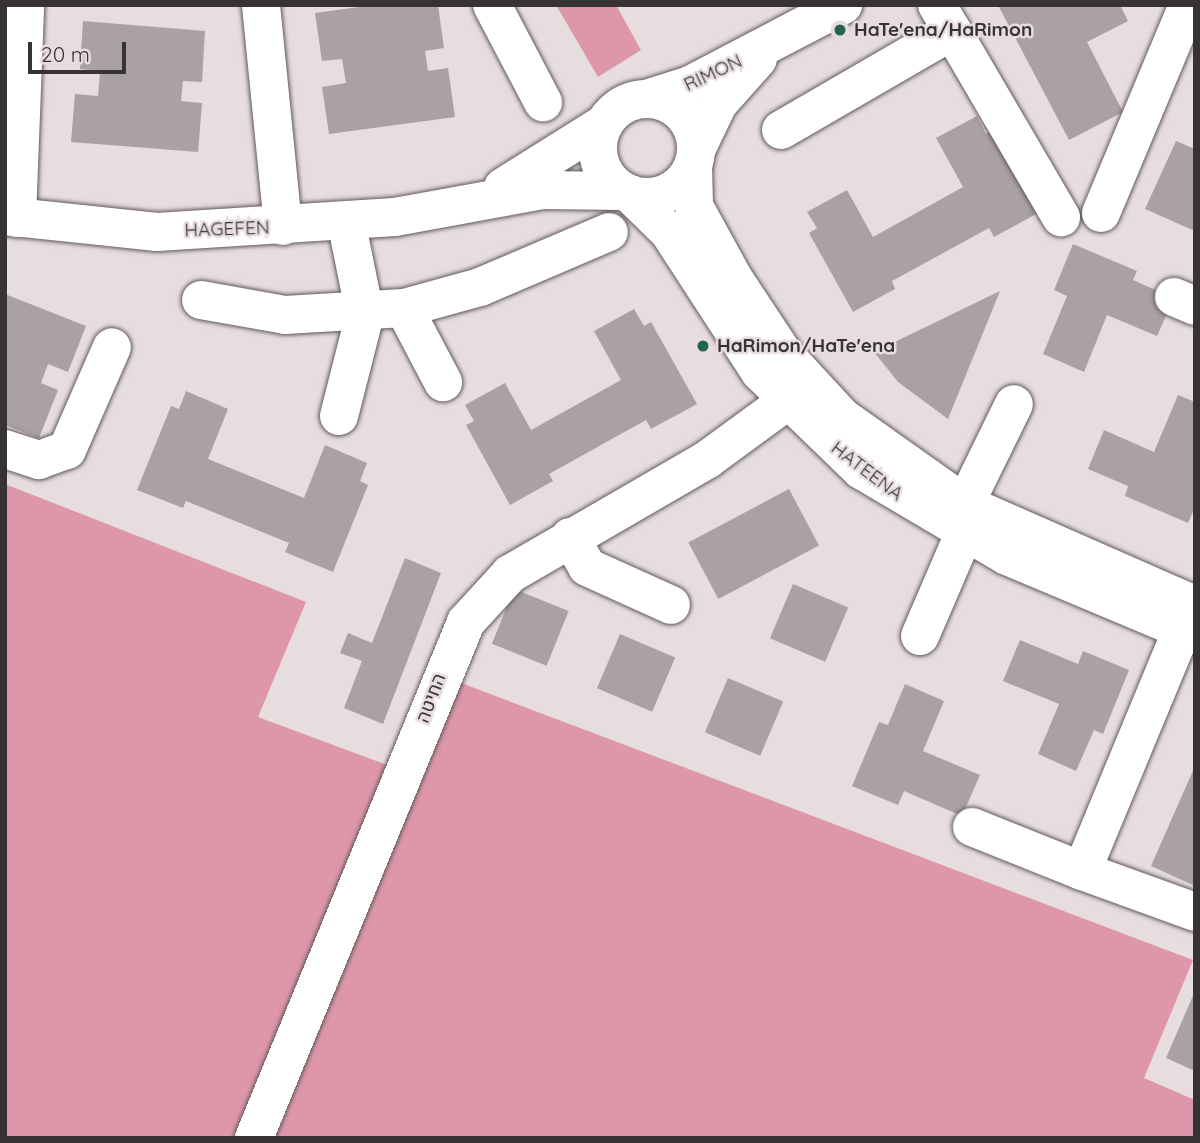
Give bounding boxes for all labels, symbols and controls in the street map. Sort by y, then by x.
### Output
place label: HaTe'ena/HaRimon [854,19,1032,41]
marker: HaTe'ena/HaRimon [832,22,848,38]
scale bar [32,28,130,72]
text: 20 m [41,41,90,67]
street label: RIMON [680,50,746,96]
street label: HAGEFEN [184,216,270,242]
place label: HaRimon/HaTe'ena [717,335,895,357]
marker: HaRimon/HaTe'ena [695,338,711,354]
street label: HATEENA [827,437,907,505]
street label: החיטה [411,670,451,726]

